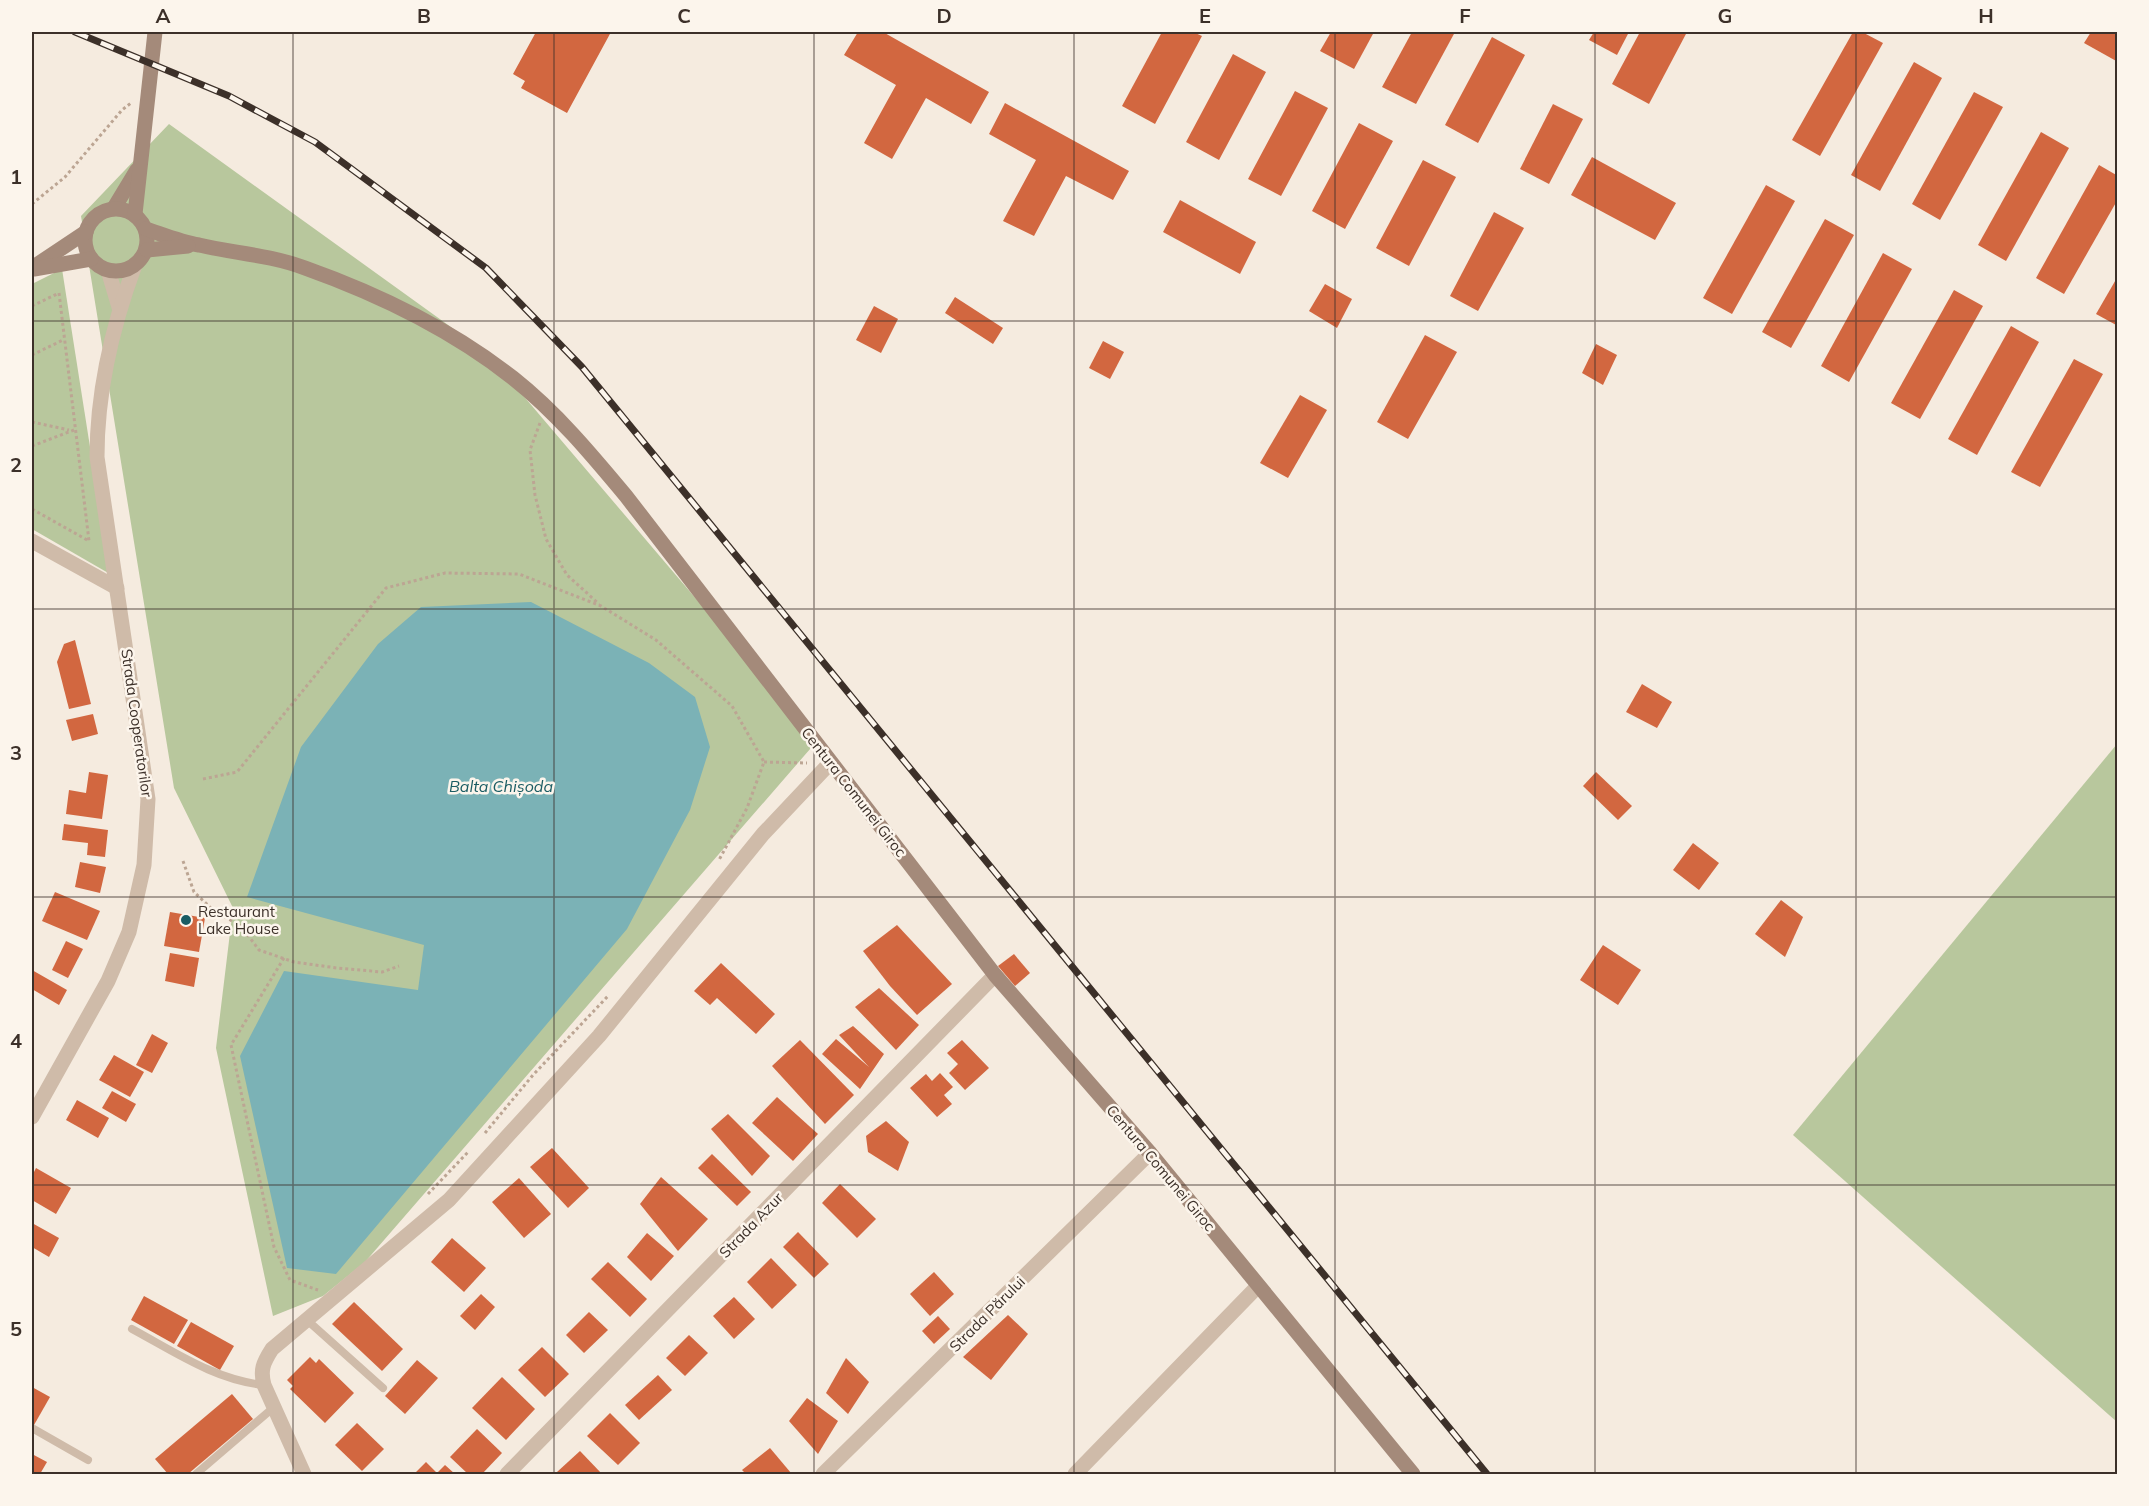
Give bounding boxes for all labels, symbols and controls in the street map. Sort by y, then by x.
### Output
text: A [156,3,171,28]
text: B [417,3,431,28]
text: C [677,3,691,28]
text: D [936,3,952,28]
text: E [1199,3,1211,28]
text: F [1459,3,1471,28]
text: G [1718,3,1732,28]
text: H [1978,3,1994,28]
text: 1 [10,164,22,189]
text: 2 [10,452,22,477]
street label: Strada Cooperatorilor [117,648,157,799]
street label: Centura Comunei Giroc [797,723,911,861]
text: 3 [10,740,22,765]
water label: Balta Chișoda [449,776,553,796]
place label: Restaurant Lake House [198,902,279,938]
marker: Restaurant Lake House [179,913,193,927]
text: 4 [10,1028,22,1053]
street label: Centura Comunei Giroc [1103,1101,1219,1235]
street label: Strada Azur [715,1188,787,1262]
street label: Strada Părului [945,1272,1029,1356]
text: 5 [10,1316,22,1341]

